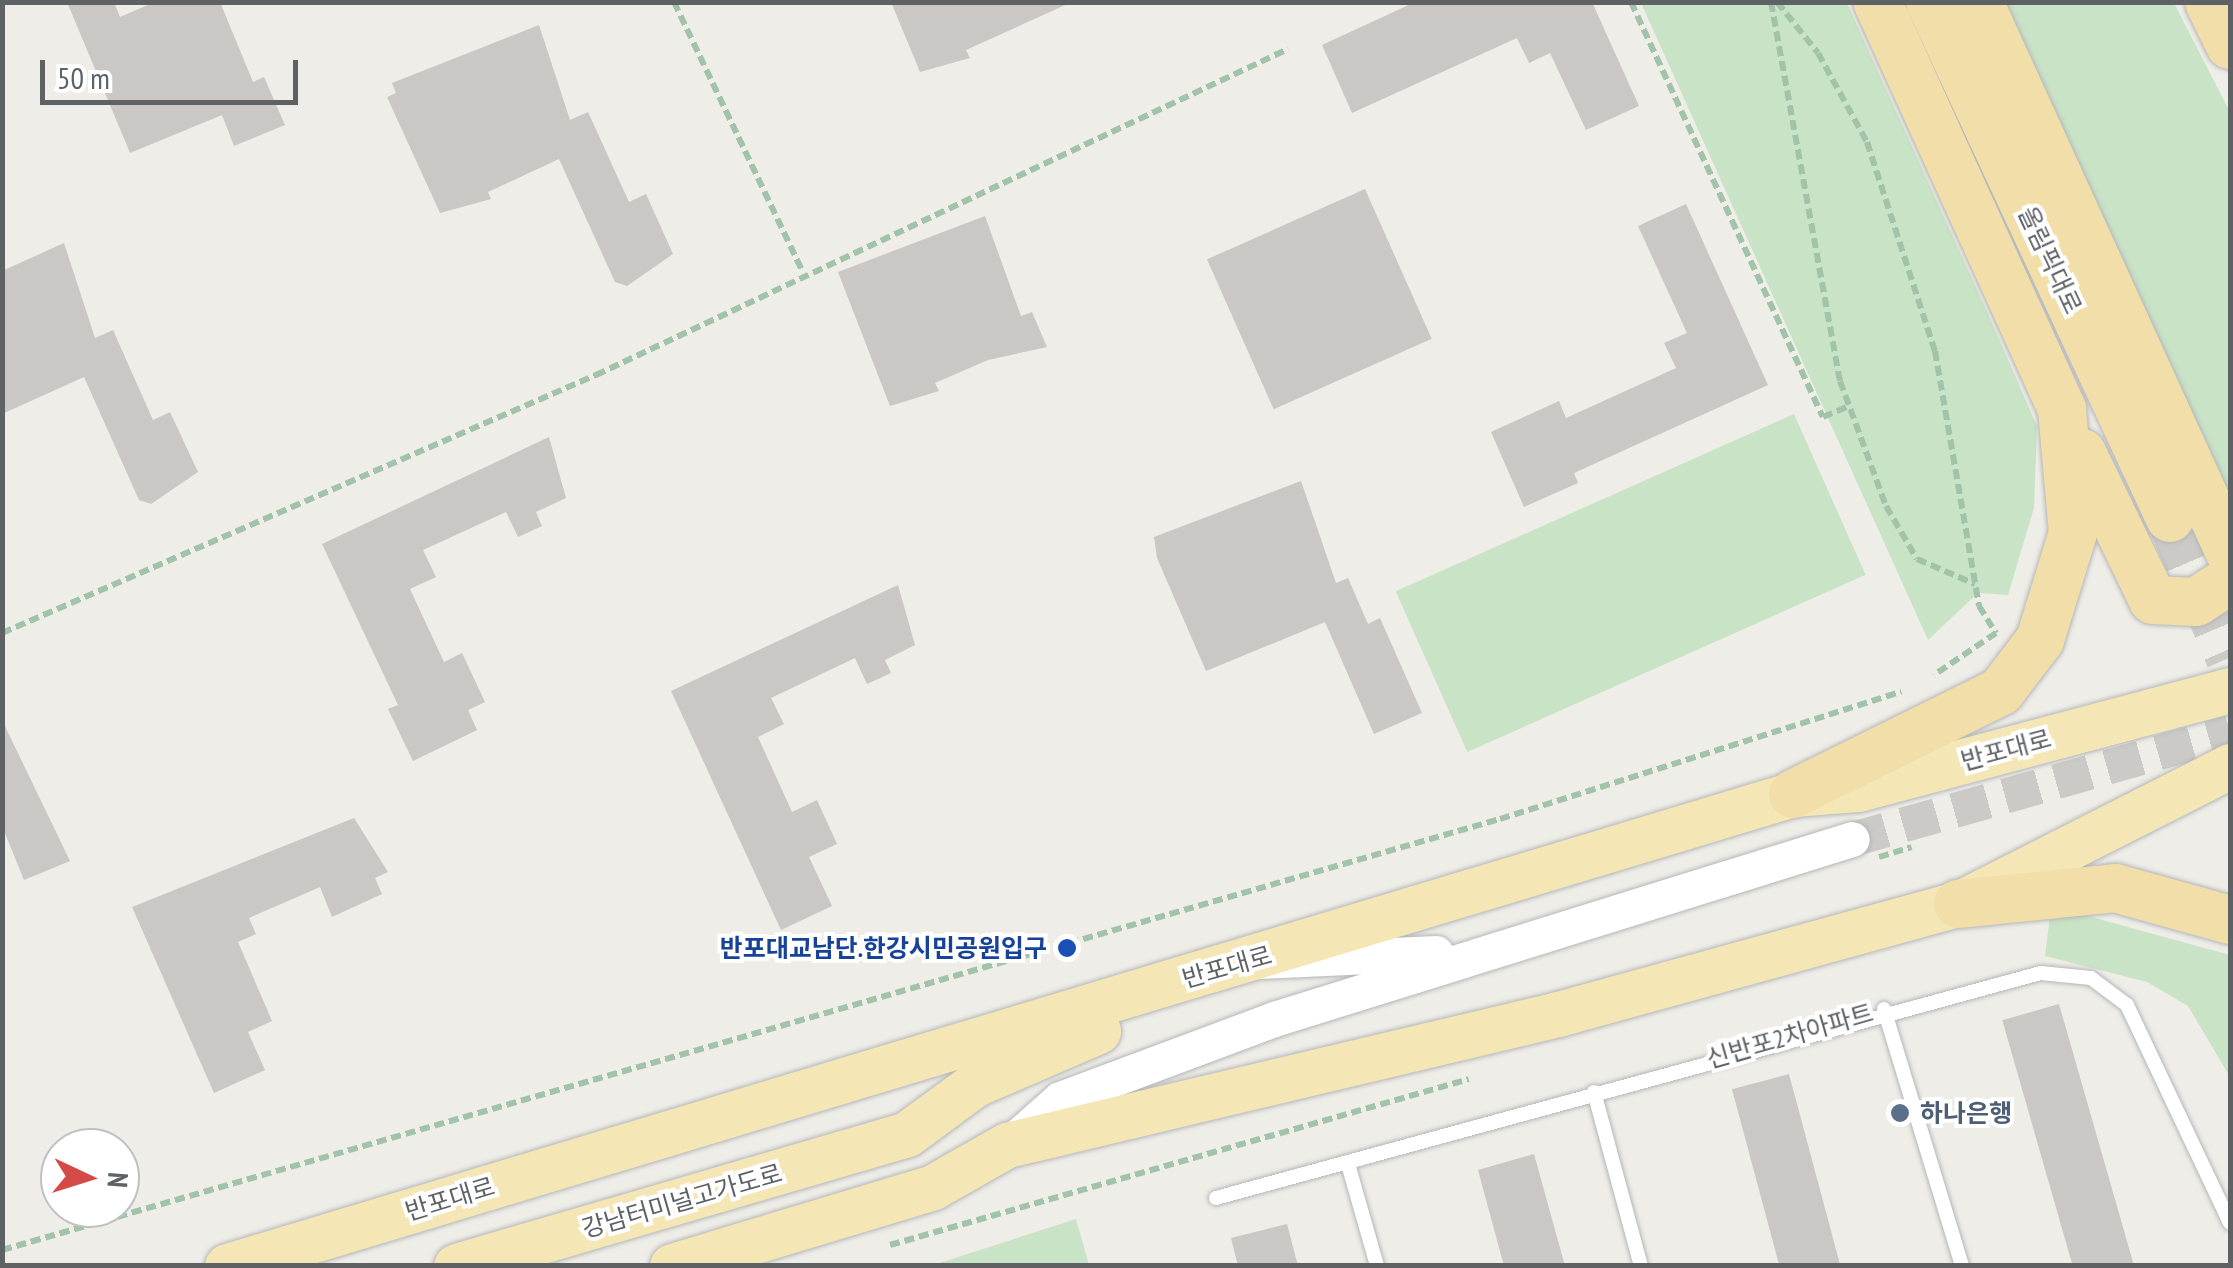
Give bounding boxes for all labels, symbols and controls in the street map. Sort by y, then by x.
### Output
scale bar [45,40,302,102]
text: 50 m [57,58,110,97]
street label: 올림픽대로 [2012,202,2088,318]
street label: 반포대로 [1958,724,2054,776]
place label: 반포대교남단.한강시민공원입구 [720,933,1047,963]
marker: 반포대교남단.한강시민공원입구 [1056,937,1078,959]
street label: 반포대로 [1179,940,1275,994]
street label: 신반포2차아파트 [1703,998,1877,1074]
place label: 하나은행 [1920,1098,2012,1128]
marker: 하나은행 [1889,1102,1911,1124]
north arrow [40,1128,140,1228]
street label: 강남터미널고가도로 [578,1158,786,1244]
text: N [99,1171,137,1189]
street label: 반포대로 [402,1171,498,1227]

